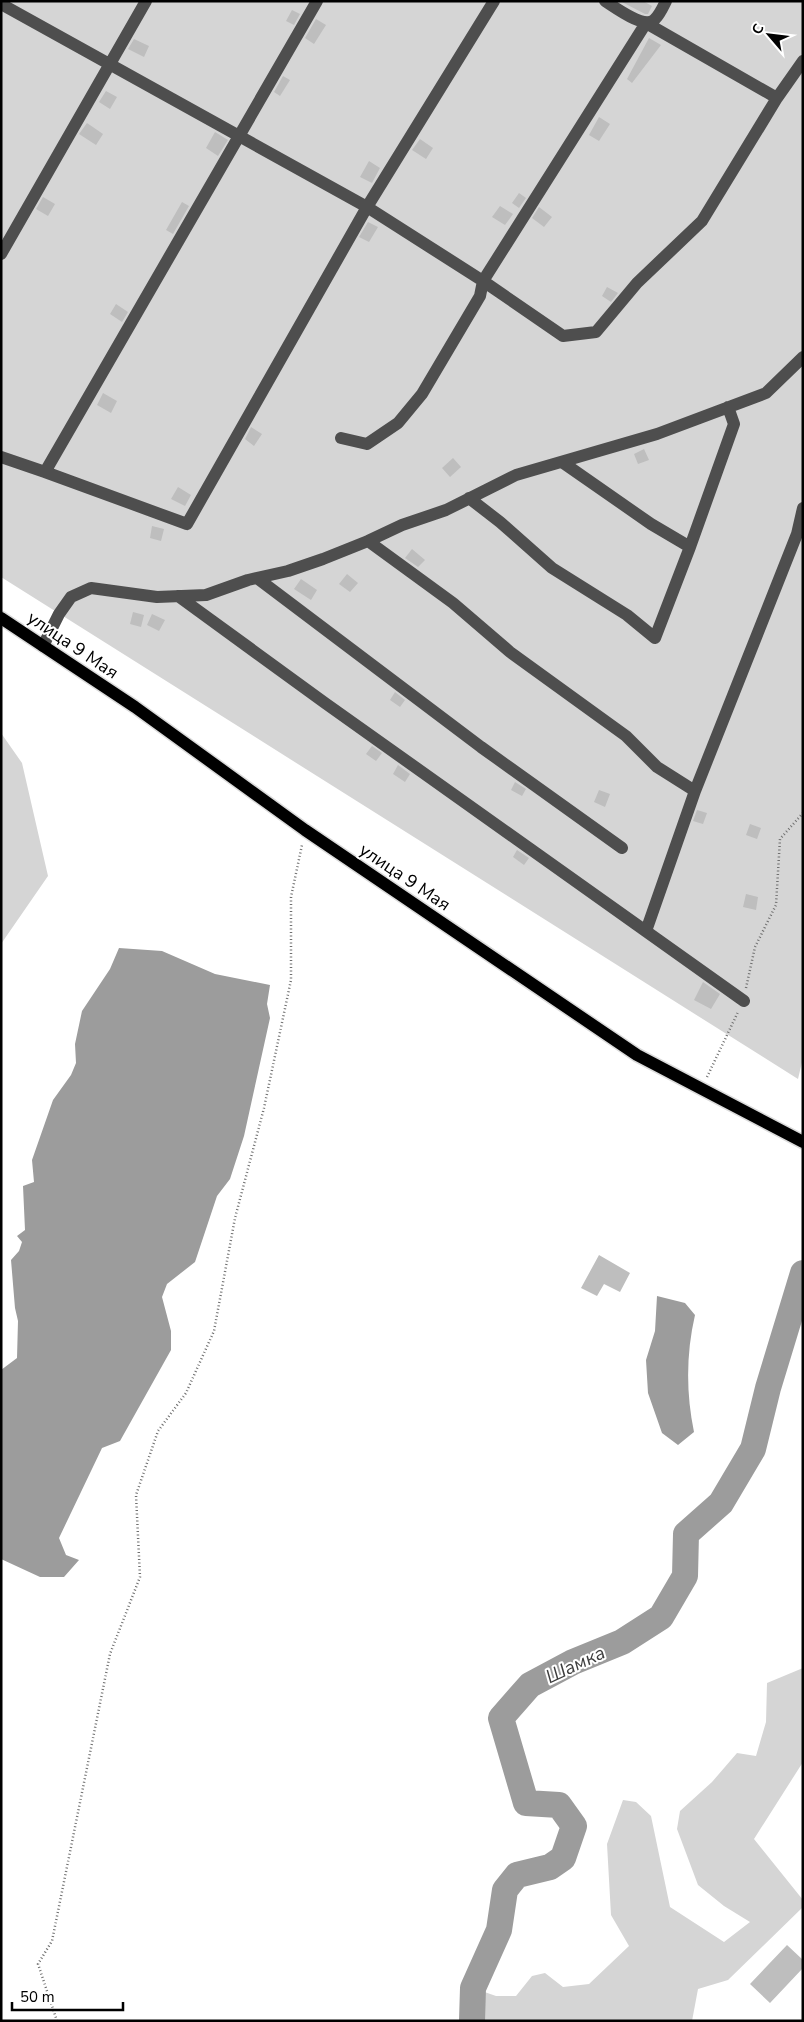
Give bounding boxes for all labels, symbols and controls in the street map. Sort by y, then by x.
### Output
north arrow [744,10,794,60]
text: С [747,20,769,38]
street label: улица 9 Мая [23,606,123,684]
street label: улица 9 Мая [355,838,455,916]
water label: Шамка [541,1640,609,1690]
scale bar [12,1980,124,2012]
text: 50 m [20,1987,55,2007]

